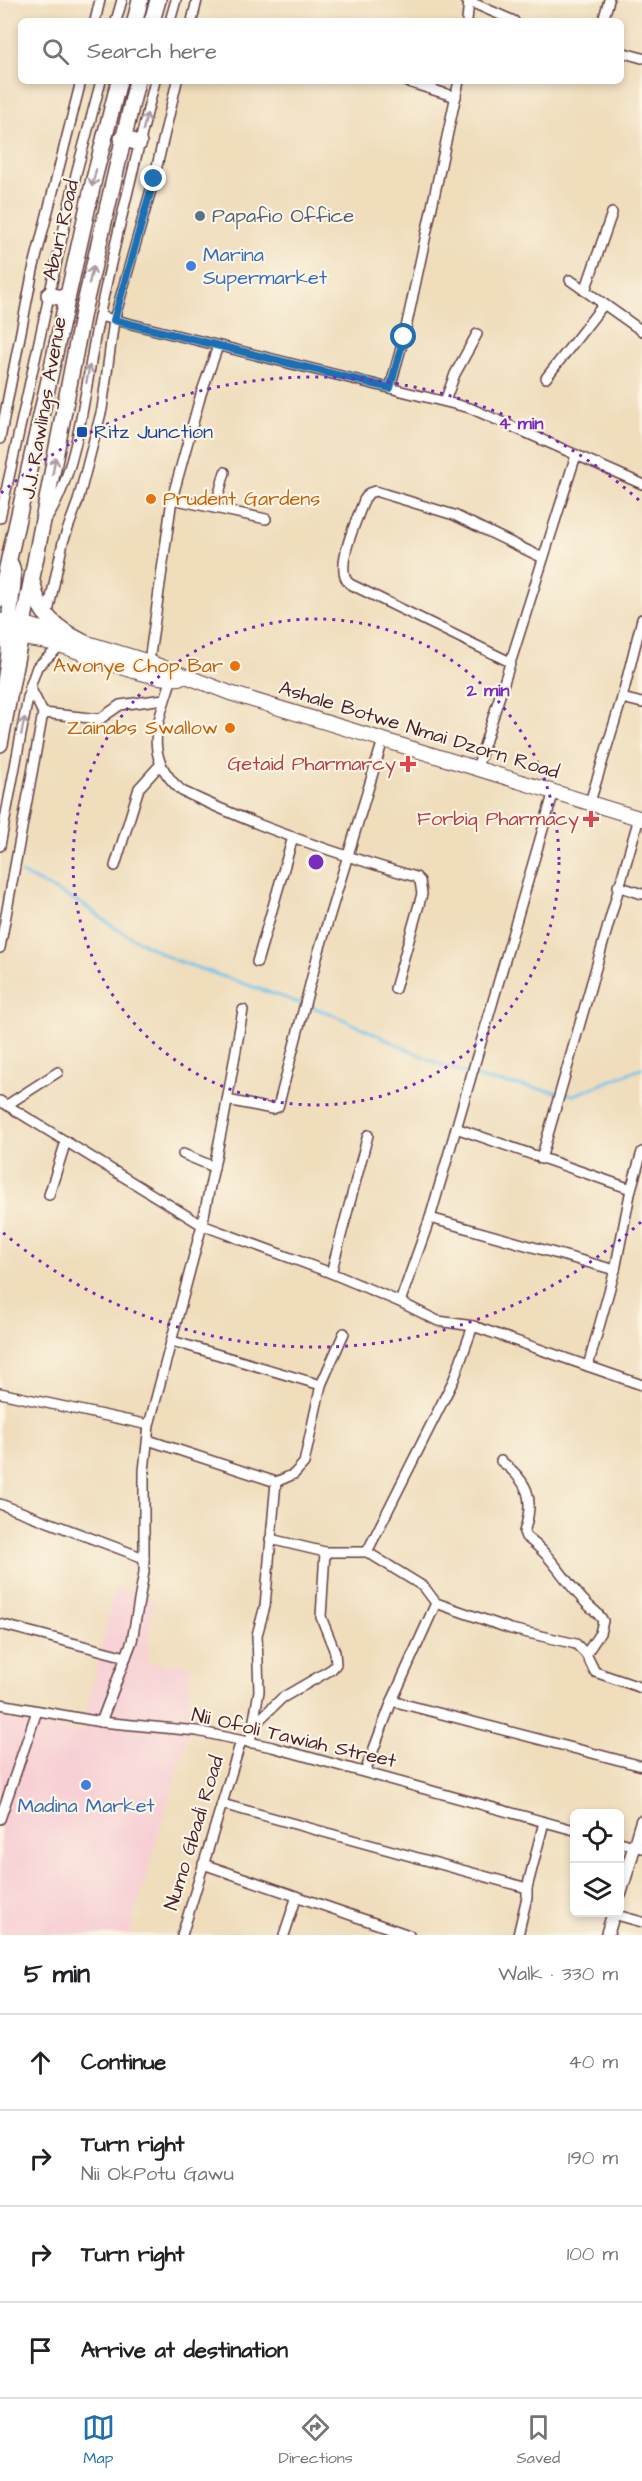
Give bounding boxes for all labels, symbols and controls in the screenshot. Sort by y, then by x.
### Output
search box [18,18,624,84]
icon: search [39,35,72,68]
text: Search here [87,36,217,67]
one-way arrow [139,113,151,132]
route end [140,165,166,191]
one-way arrow [87,169,99,188]
street label: Aburi Road [36,177,86,283]
place label: Papafio Office [212,202,354,230]
marker: Papafio Office [193,209,207,223]
place label: Marina Supermarket [203,241,327,292]
marker: Marina Supermarket [184,259,198,273]
one-way arrow [86,266,97,285]
street label: J.J. Rawlings Avenue [14,314,75,502]
route start [390,323,416,349]
one-way arrow [83,364,94,384]
text: 4 min [498,411,544,436]
place label: Ritz Junction [94,418,213,446]
marker: Ritz Junction [75,425,89,439]
one-way arrow [49,457,60,477]
place label: Prudent Gardens [163,485,320,513]
marker: Prudent Gardens [144,492,158,506]
place label: Awonye Chop Bar [53,652,223,681]
marker: Awonye Chop Bar [228,659,242,673]
street label: Ashale Botwe Nmai Dzorn Road [275,674,563,786]
text: 2 min [465,678,510,703]
place label: Zainabs Swallow [67,714,218,742]
one-way arrow [18,717,29,737]
marker: Zainabs Swallow [223,721,237,735]
place label: Getaid Pharmarcy [228,750,396,779]
marker: Getaid Pharmarcy [401,757,415,771]
place label: Forbiq Pharmacy [417,805,579,834]
marker: Forbiq Pharmacy [584,812,598,826]
centre of rings [306,852,326,872]
street label: Nii Ofoli Tawiah Street [189,1701,399,1775]
street label: Numo Gbadi Road [157,1752,231,1914]
marker: Madina Market [79,1778,93,1792]
place label: Madina Market [17,1792,155,1820]
map controls [570,1809,624,1917]
button: locate [570,1809,624,1863]
button: layers [570,1863,624,1917]
text: 5 min [24,1956,90,1992]
text: Walk · 330 m [498,1960,618,1988]
icon: ahead [24,2046,57,2079]
text: Continue [81,2047,166,2078]
text: 40 m [568,2048,618,2076]
text: Turn right [81,2129,184,2160]
icon: right [24,2142,57,2175]
text: 190 m [568,2144,618,2172]
text: Nii OkPotu Gawu [81,2160,234,2188]
icon: right [24,2238,57,2271]
text: Turn right [81,2239,184,2270]
text: 100 m [567,2240,618,2268]
icon: arrive [24,2334,57,2367]
text: Arrive at destination [81,2335,288,2366]
tab: Map [82,2411,115,2469]
tab: Directions [279,2411,353,2469]
tab: Saved [517,2411,560,2469]

